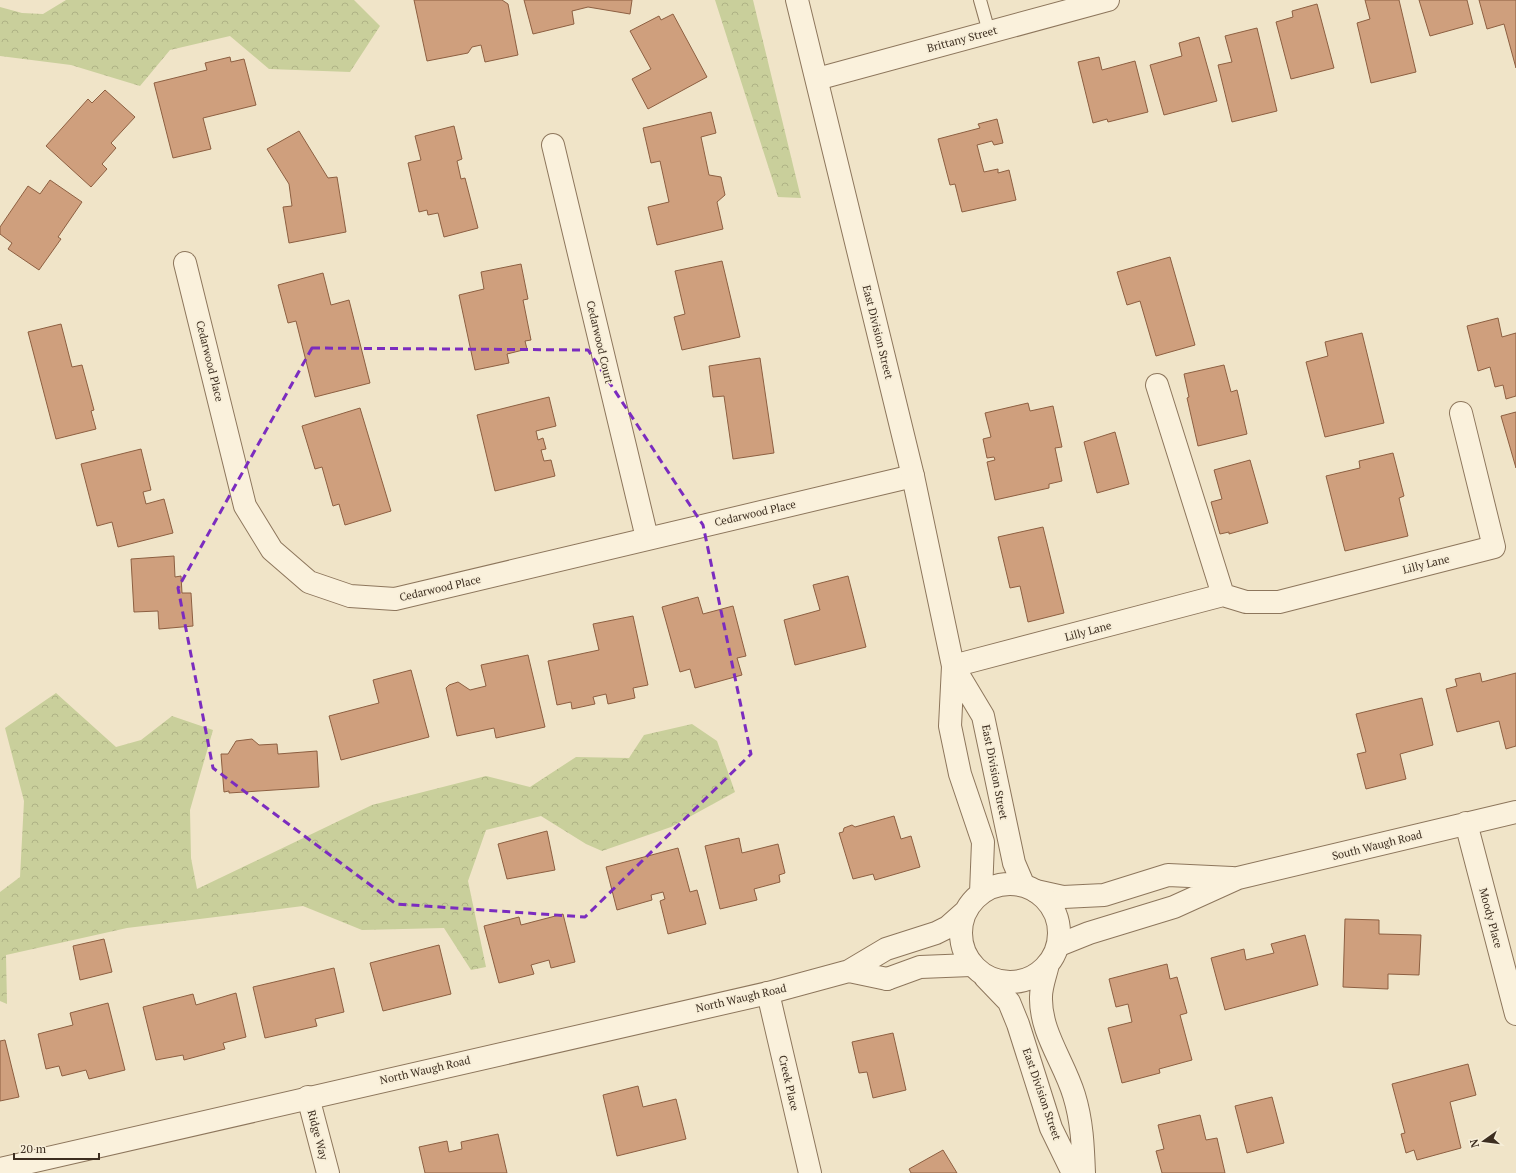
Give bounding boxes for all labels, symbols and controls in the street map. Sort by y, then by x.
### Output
street label: Brittany Street [925,23,999,55]
street label: East Division Street [860,284,896,380]
street label: Cedarwood Court [584,299,616,385]
street label: Cedarwood Place [193,319,227,403]
street label: Cedarwood Place [713,497,797,529]
street label: Lilly Lane [1401,551,1451,577]
street label: Cedarwood Place [398,572,482,604]
street label: Lilly Lane [1063,618,1113,644]
street label: East Division Street [979,723,1011,821]
street label: South Waugh Road [1330,827,1424,863]
street label: Moody Place [1476,886,1506,950]
street label: North Waugh Road [694,981,788,1015]
street label: East Division Street [1020,1046,1064,1142]
street label: North Waugh Road [378,1053,472,1087]
street label: Creek Place [776,1054,802,1113]
street label: Ridge Way [305,1109,331,1162]
north arrow [1464,1121,1504,1161]
scale bar [14,1135,99,1161]
text: N [1466,1137,1482,1149]
text: 20 m [20,1141,47,1156]

